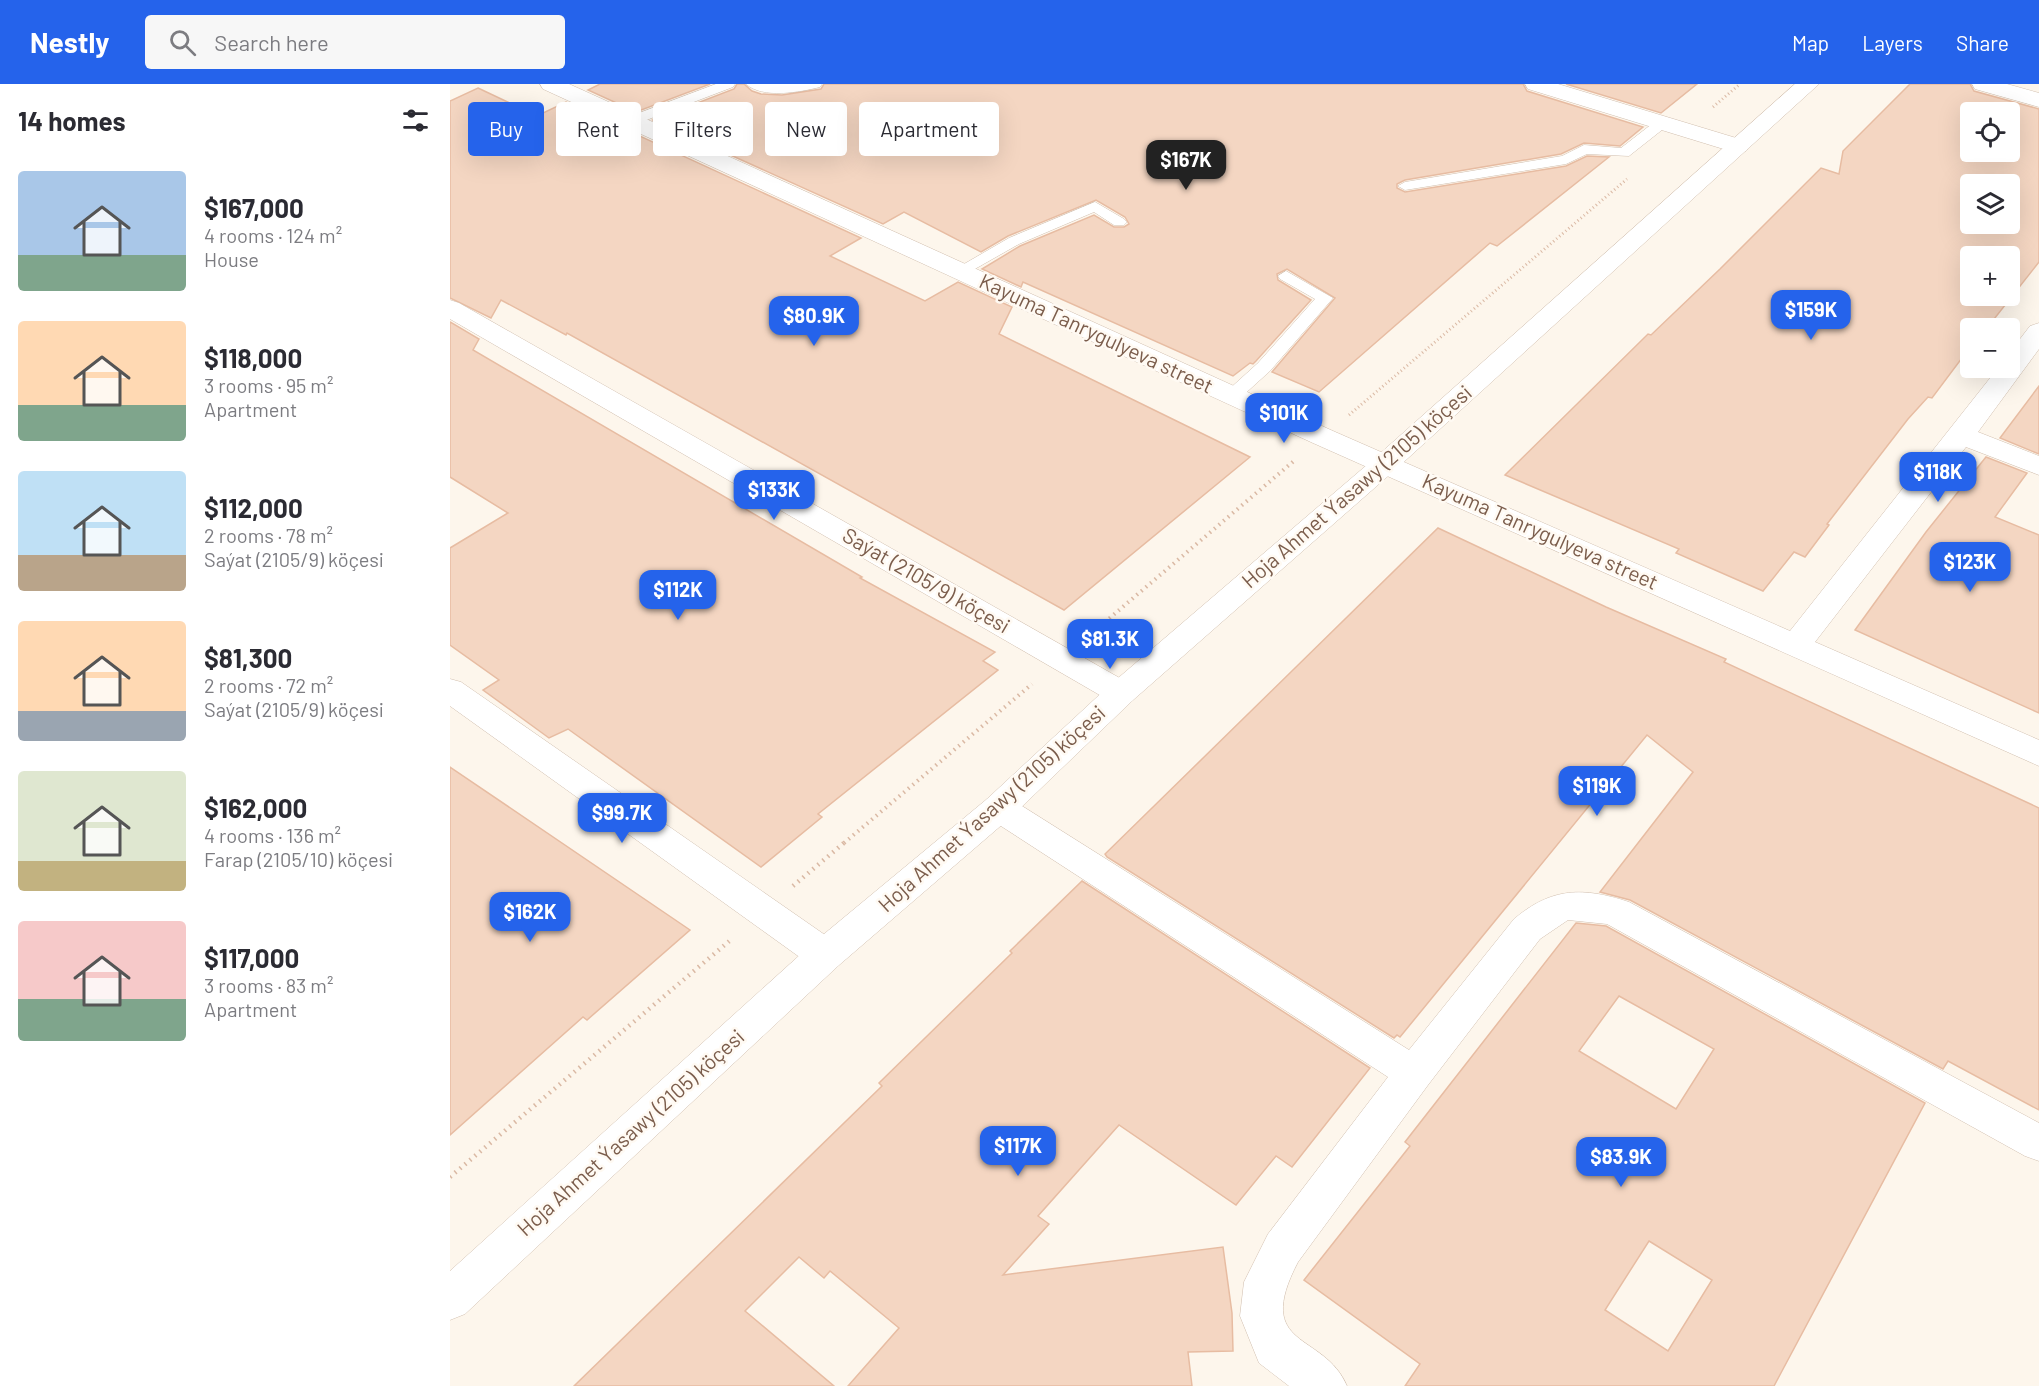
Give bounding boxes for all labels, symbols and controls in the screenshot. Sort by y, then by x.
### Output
search box [145,15,565,69]
text: Nestly [30,25,109,59]
icon: search [166,26,199,59]
text: Search here [214,29,329,55]
text: Map [1792,30,1829,55]
text: Layers [1862,30,1923,55]
text: Share [1956,30,2009,55]
chip: Buy [468,102,544,156]
chip: Rent [556,102,641,156]
chip: Filters [653,102,753,156]
chip: New [765,102,847,156]
chip: Apartment [859,102,999,156]
map controls [1960,102,2020,378]
button: locate [1960,102,2020,162]
icon: filters [399,104,432,137]
text: 14 homes [18,105,125,136]
pin: $167K [1144,140,1228,191]
text: $167K [1160,147,1212,171]
button: layers [1960,174,2020,234]
text: $167,000 [204,192,304,223]
icon: home [66,195,138,267]
text: 4 rooms · 124 m² [204,223,342,247]
button: + [1960,246,2020,306]
text: House [204,247,259,271]
street label: Kayuma Tanrygulyeva street [976,267,1218,398]
pin: $159K [1769,290,1853,341]
pin: $80.9K [765,296,863,347]
text: $159K [1785,297,1837,321]
text: $80.9K [783,303,845,327]
button: − [1960,318,2020,378]
text: $118,000 [204,342,302,373]
icon: home [66,345,138,417]
text: 3 rooms · 95 m² [204,373,333,397]
street label: Hoja Ahmet Ýasawy (2105) köçesi [1236,379,1476,593]
pin: $101K [1242,393,1326,444]
text: Apartment [204,397,297,421]
text: $101K [1259,400,1309,424]
pin: $118K [1896,452,1980,503]
text: $118K [1913,459,1963,483]
street label: Kayuma Tanrygulyeva street [1419,467,1662,594]
pin: $133K [732,470,816,521]
text: $133K [748,477,800,501]
text: $112,000 [204,492,303,523]
icon: home [66,495,138,567]
street label: Saýat (2105/9) köçesi [839,522,1015,638]
text: 2 rooms · 78 m² [204,523,333,547]
pin: $123K [1928,542,2012,593]
text: Saýat (2105/9) köçesi [204,547,384,571]
text: $123K [1944,549,1996,573]
pin: $112K [636,570,720,621]
text: $112K [653,577,703,601]
pin: $81.3K [1061,619,1159,670]
text: $81.3K [1081,626,1139,650]
text: $81,300 [204,642,292,673]
icon: home [66,645,138,717]
text: 2 rooms · 72 m² [204,673,333,697]
text: Saýat (2105/9) köçesi [204,697,384,721]
street label: Hoja Ahmet Ýasawy (2105) köçesi [872,699,1110,916]
pin: $119K [1555,766,1639,817]
text: $119K [1573,773,1621,797]
text: $162,000 [204,792,307,823]
pin: $99.7K [573,793,671,844]
icon: home [66,795,138,867]
text: $99.7K [592,800,652,824]
text: 4 rooms · 136 m² [204,823,341,847]
text: Farap (2105/10) köçesi [204,847,393,871]
pin: $162K [488,892,572,943]
text: $162K [504,899,556,923]
text: $117,000 [204,942,299,973]
icon: home [66,945,138,1017]
text: 3 rooms · 83 m² [204,973,333,997]
text: Apartment [204,997,297,1021]
street label: Hoja Ahmet Ýasawy (2105) köçesi [511,1023,749,1240]
pin: $117K [976,1126,1060,1177]
text: $117K [994,1133,1042,1157]
pin: $83.9K [1572,1137,1670,1188]
text: $83.9K [1590,1144,1652,1168]

